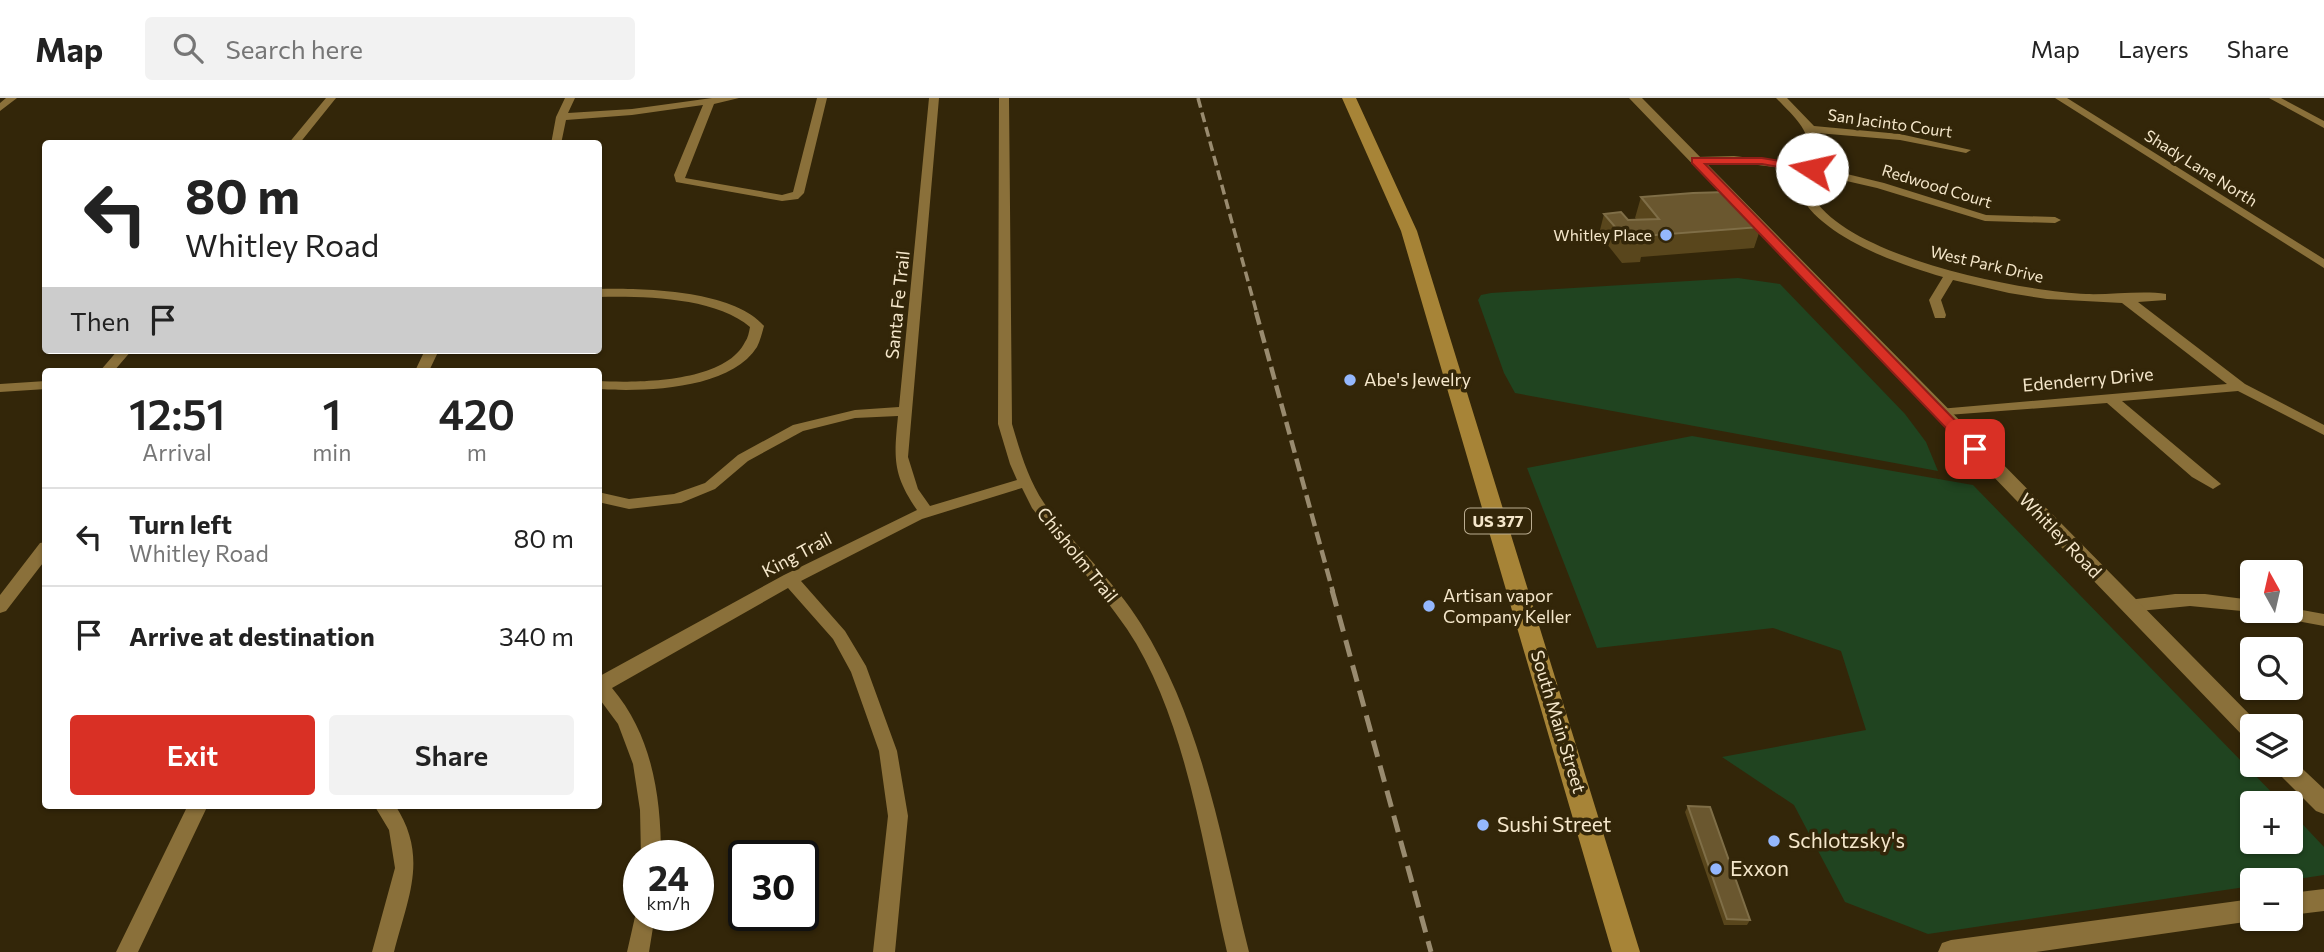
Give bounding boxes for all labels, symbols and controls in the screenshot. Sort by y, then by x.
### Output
search box [145,17,635,80]
text: Map [35,28,103,69]
icon: search [169,29,207,67]
text: Search here [225,33,363,64]
text: Map [2031,34,2080,63]
text: Layers [2118,34,2189,63]
text: Share [2227,34,2289,63]
street label: San Jacinto Court [1827,104,1954,141]
street label: Shady Lane North [2141,125,2261,210]
position arrow [1775,132,1849,206]
street label: Redwood Court [1880,160,1995,211]
text: 80 m [185,164,300,224]
icon: left [70,168,161,259]
text: Whitley Road [185,224,379,264]
place label: Whitley Place [1553,225,1652,244]
marker: Whitley Place [1658,227,1674,243]
street label: West Park Drive [1929,241,2046,286]
street label: Santa Fe Trail [880,250,914,360]
icon: arrive [144,301,182,339]
text: Then [70,305,130,336]
street label: Edenderry Drive [2022,362,2154,396]
place label: Abe's Jewelry [1364,368,1471,390]
marker: Abe's Jewelry [1342,372,1358,388]
text: 12:51 [129,387,225,439]
text: 1 [323,387,341,439]
text: 420 [439,387,515,439]
pin [1945,419,2005,479]
icon: arrive [1956,430,1994,468]
text: Arrival [142,438,212,466]
text: min [312,438,351,466]
text: m [467,438,487,466]
street label: Whitley Road [2015,488,2107,582]
street label: Chisholm Trail [1033,502,1123,606]
text: Turn left [129,508,232,539]
road number: US 377 [1465,508,1531,534]
icon: left [70,518,108,556]
text: 80 m [514,522,574,553]
street label: King Trail [758,527,835,582]
text: Whitley Road [129,539,269,567]
north arrow [2240,560,2303,623]
map controls [2240,560,2303,931]
place label: Artisan vapor Company Keller [1443,584,1572,627]
marker: Artisan vapor Company Keller [1421,598,1437,614]
icon: arrive [70,616,108,654]
text: Arrive at destination [129,620,375,651]
text: 340 m [499,620,574,651]
button: search [2240,637,2303,700]
street label: South Main Street [1527,648,1591,796]
button: layers [2240,714,2303,777]
button: Exit [70,715,315,795]
button: Share [329,715,574,795]
button: + [2240,791,2303,854]
place label: Sushi Street [1497,811,1611,836]
marker: Sushi Street [1475,817,1491,833]
place label: Schlotzsky's [1788,827,1905,852]
marker: Schlotzsky's [1766,833,1782,849]
speed limit sign: 30 [728,840,819,931]
text: 24 [648,855,689,898]
place label: Exxon [1730,855,1789,880]
marker: Exxon [1708,861,1724,877]
button: − [2240,868,2303,931]
text: km/h [647,892,690,914]

